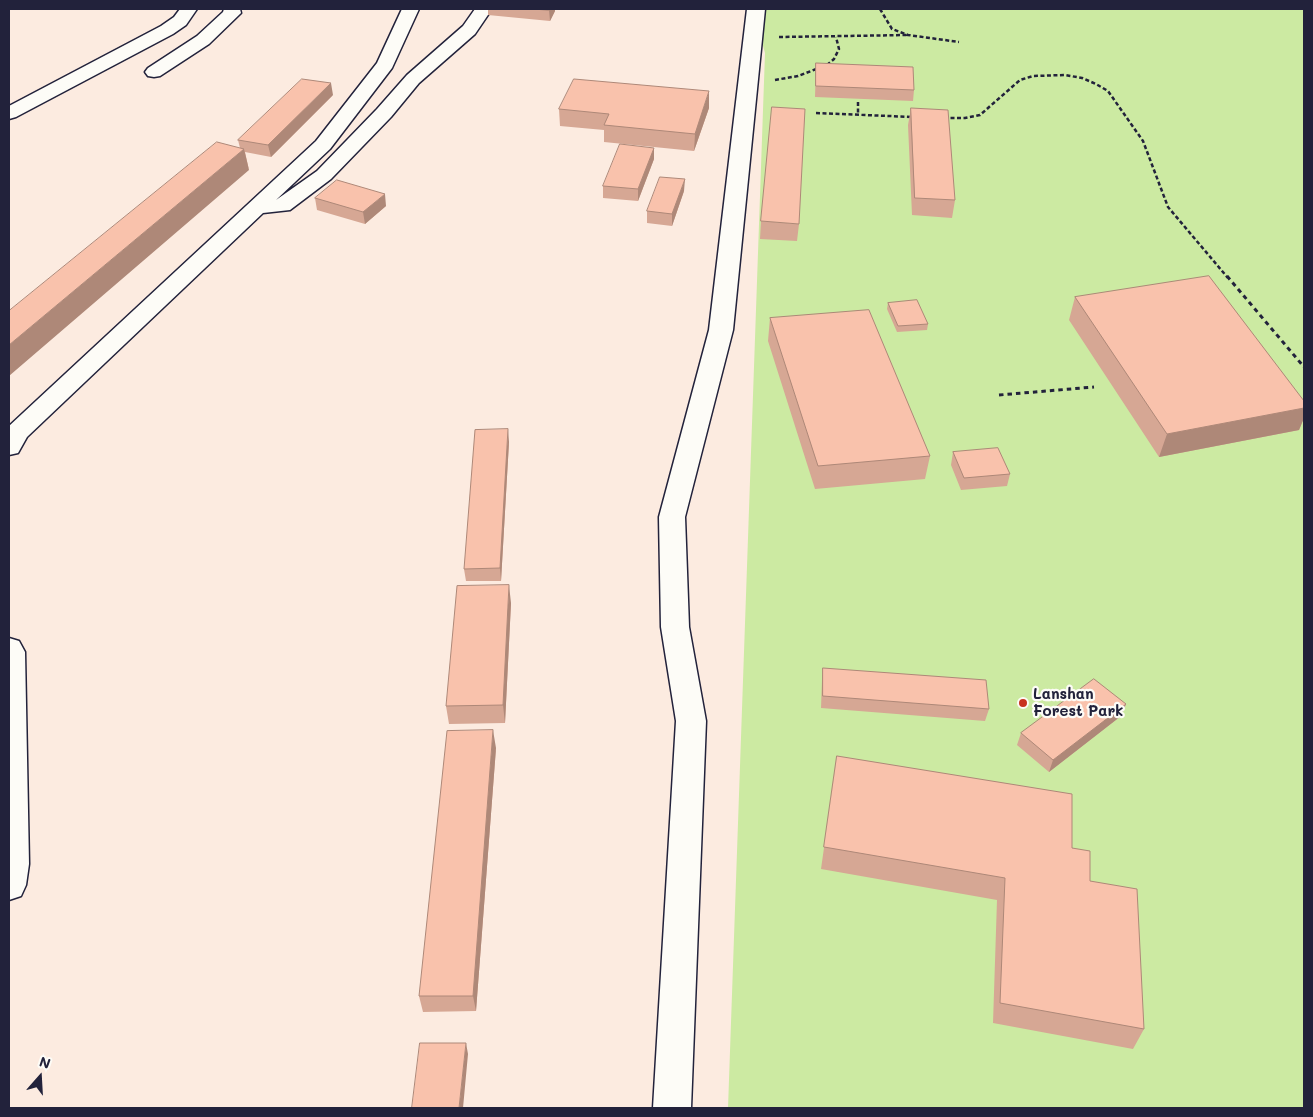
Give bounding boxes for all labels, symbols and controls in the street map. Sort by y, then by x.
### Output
place label: Lanshan Forest Park [1033,685,1123,720]
marker: Lanshan Forest Park [1017,697,1029,709]
north arrow [15,1052,65,1102]
text: N [37,1052,53,1073]

